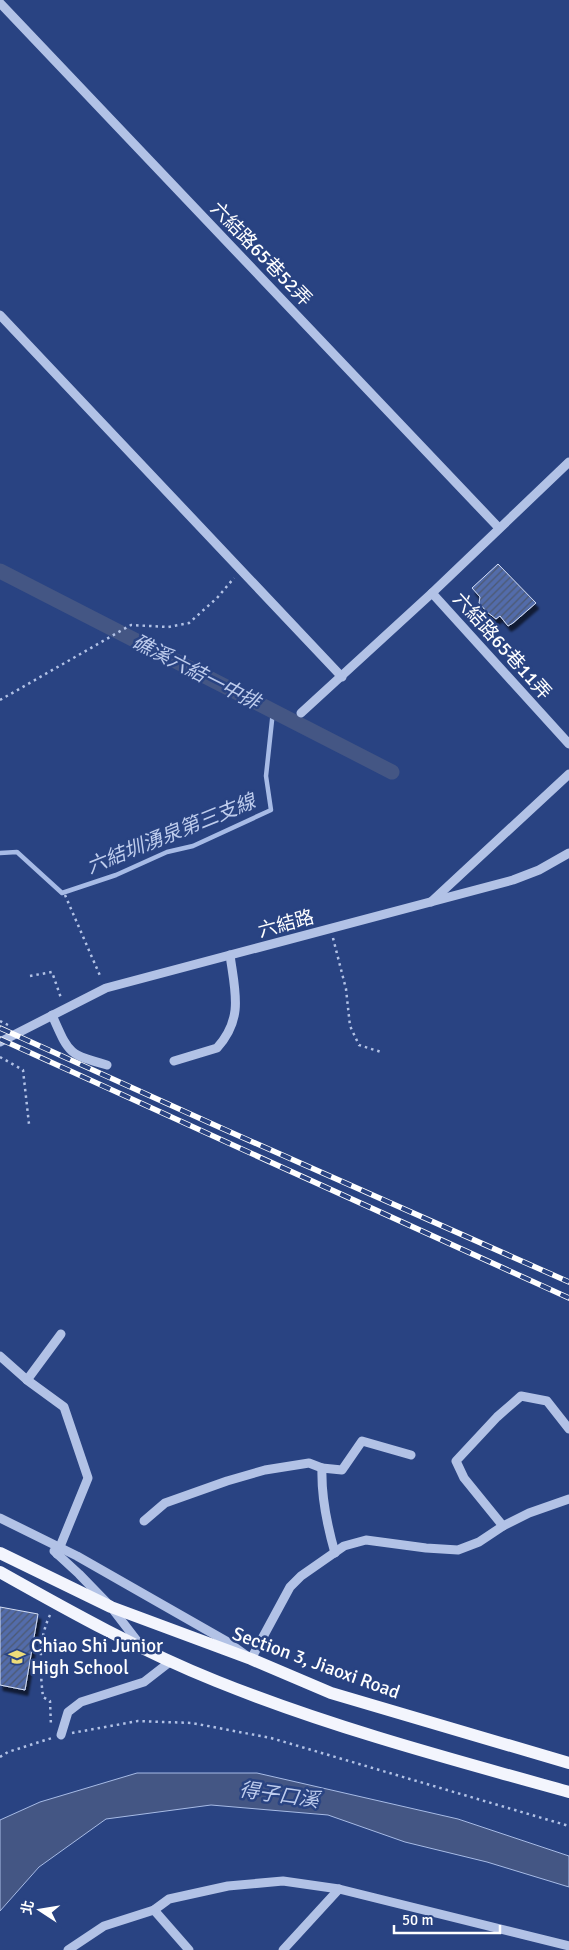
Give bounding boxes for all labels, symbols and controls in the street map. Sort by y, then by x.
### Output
street label: 六結路65巷52弄 [205,197,317,311]
street label: 六結路65巷11弄 [448,587,556,705]
water label: 礁溪六結一中排 [128,629,267,716]
water label: 六結圳湧泉第三支線 [83,788,261,879]
street label: 六結路 [255,905,317,943]
street label: Section 3, Jiaoxi Road [229,1622,403,1704]
place label: Chiao Shi Junior High School [31,1634,163,1680]
school or university icon: Chiao Shi Junior High School [7,1647,27,1667]
water label: 得子口溪 [238,1777,323,1813]
north arrow [15,1885,65,1935]
text: 北 [18,1899,38,1916]
scale bar [394,1902,500,1934]
text: 50 m [402,1911,433,1929]

